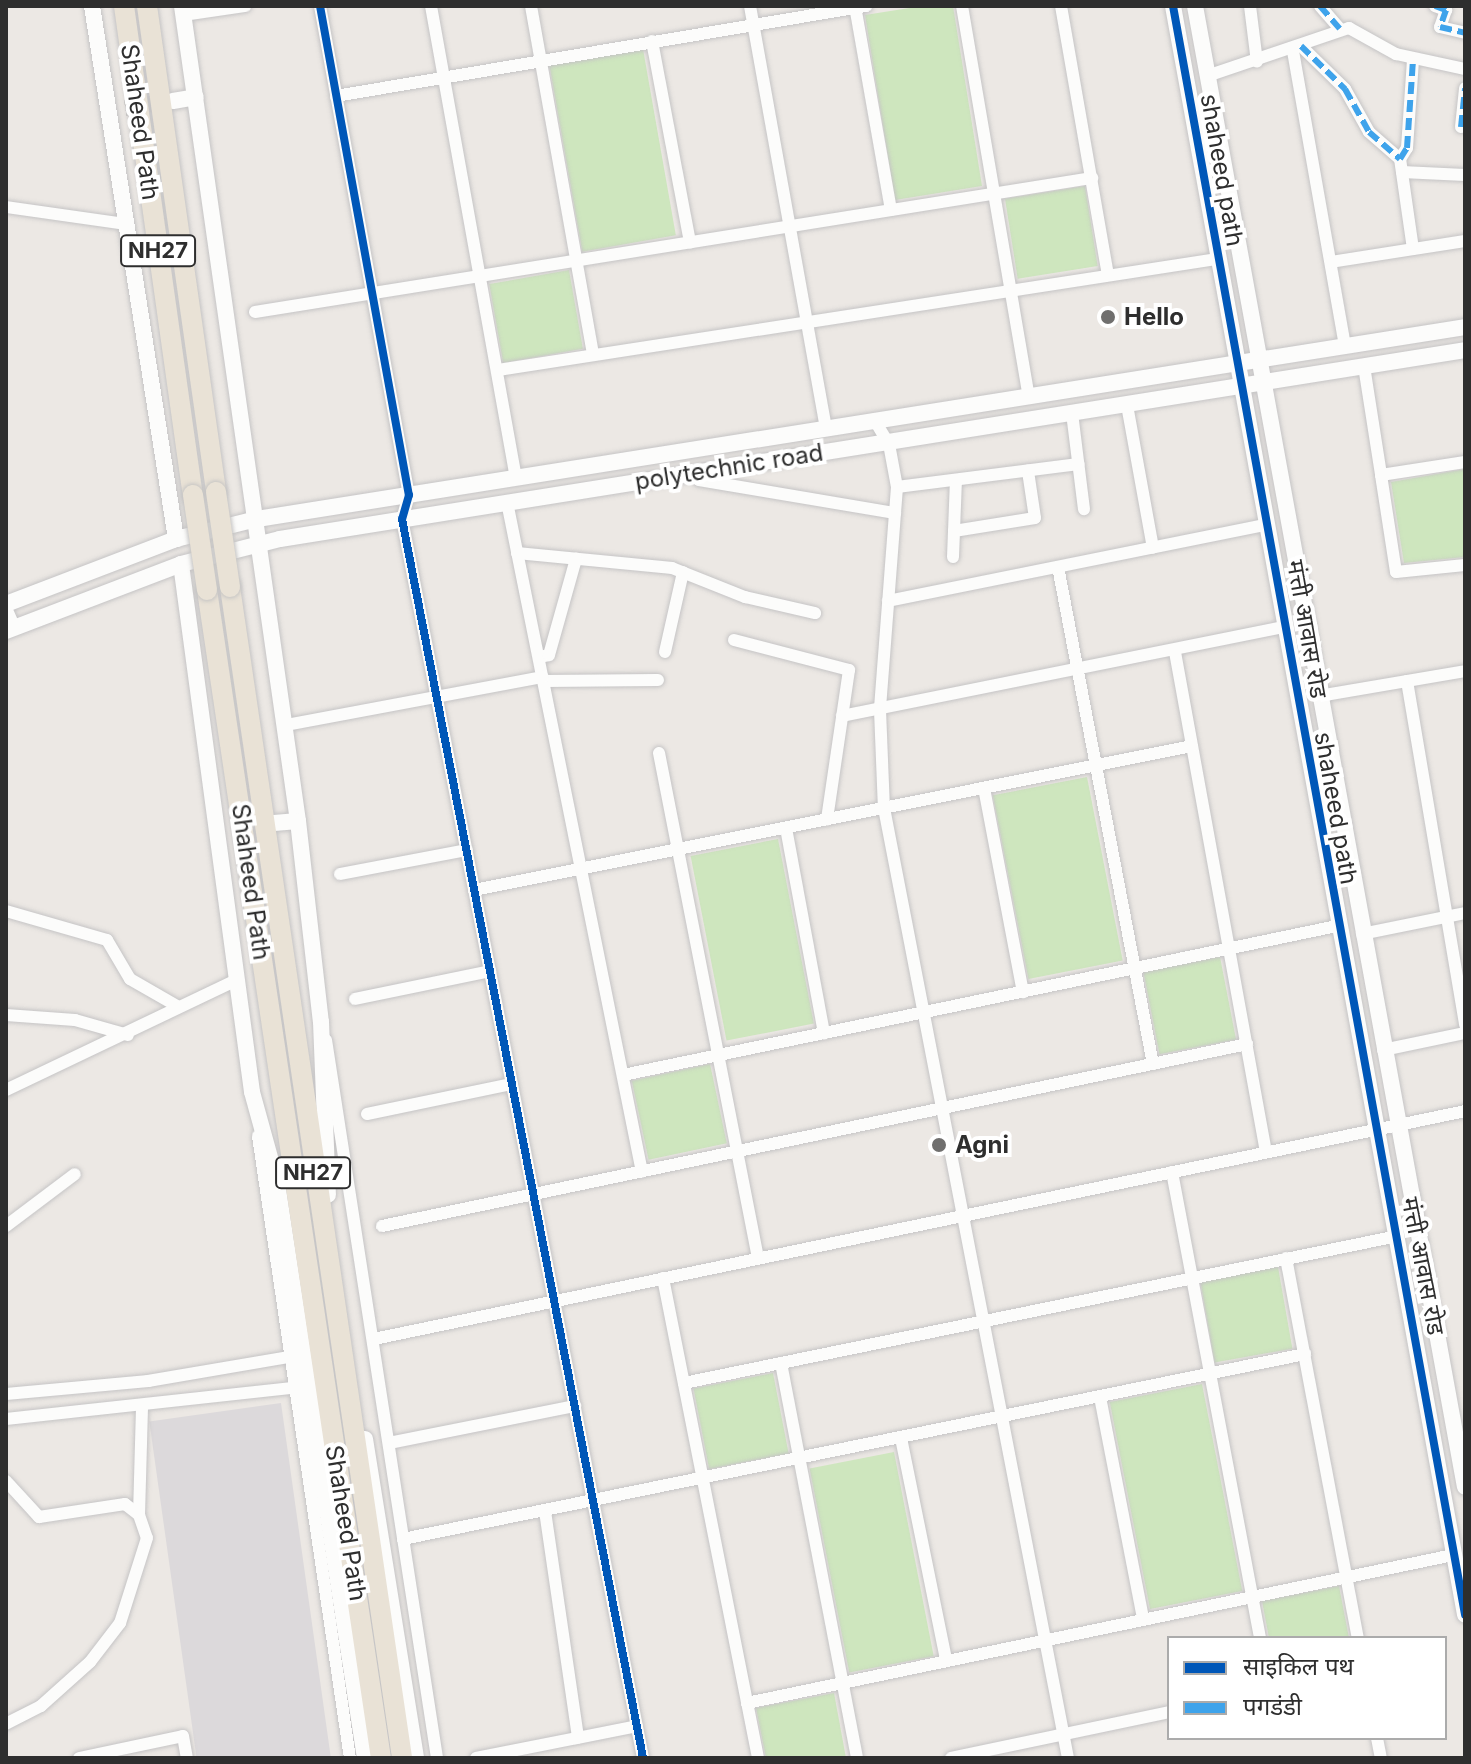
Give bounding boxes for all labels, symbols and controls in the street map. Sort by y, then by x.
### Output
street label: Shaheed Path [115,42,165,202]
street label: shaheed path [1194,91,1250,249]
road number: NH27 [120,233,196,269]
place label: Hello [1124,303,1184,331]
marker: Hello [1099,308,1117,326]
street label: polytechnic road [633,438,825,496]
street label: मंत्ती आवास रोड [1281,558,1333,700]
street label: shaheed path [1308,729,1364,887]
street label: Shaheed Path [226,802,276,962]
place label: Agni [955,1131,1009,1159]
marker: Agni [930,1136,948,1154]
road number: NH27 [275,1155,351,1191]
street label: मंत्ती आवास रोड [1396,1195,1450,1337]
street label: Shaheed Path [319,1443,373,1603]
legend [1167,1636,1447,1740]
text: साइकिल पथ [1243,1652,1354,1681]
text: पगडंडी [1243,1692,1302,1721]

